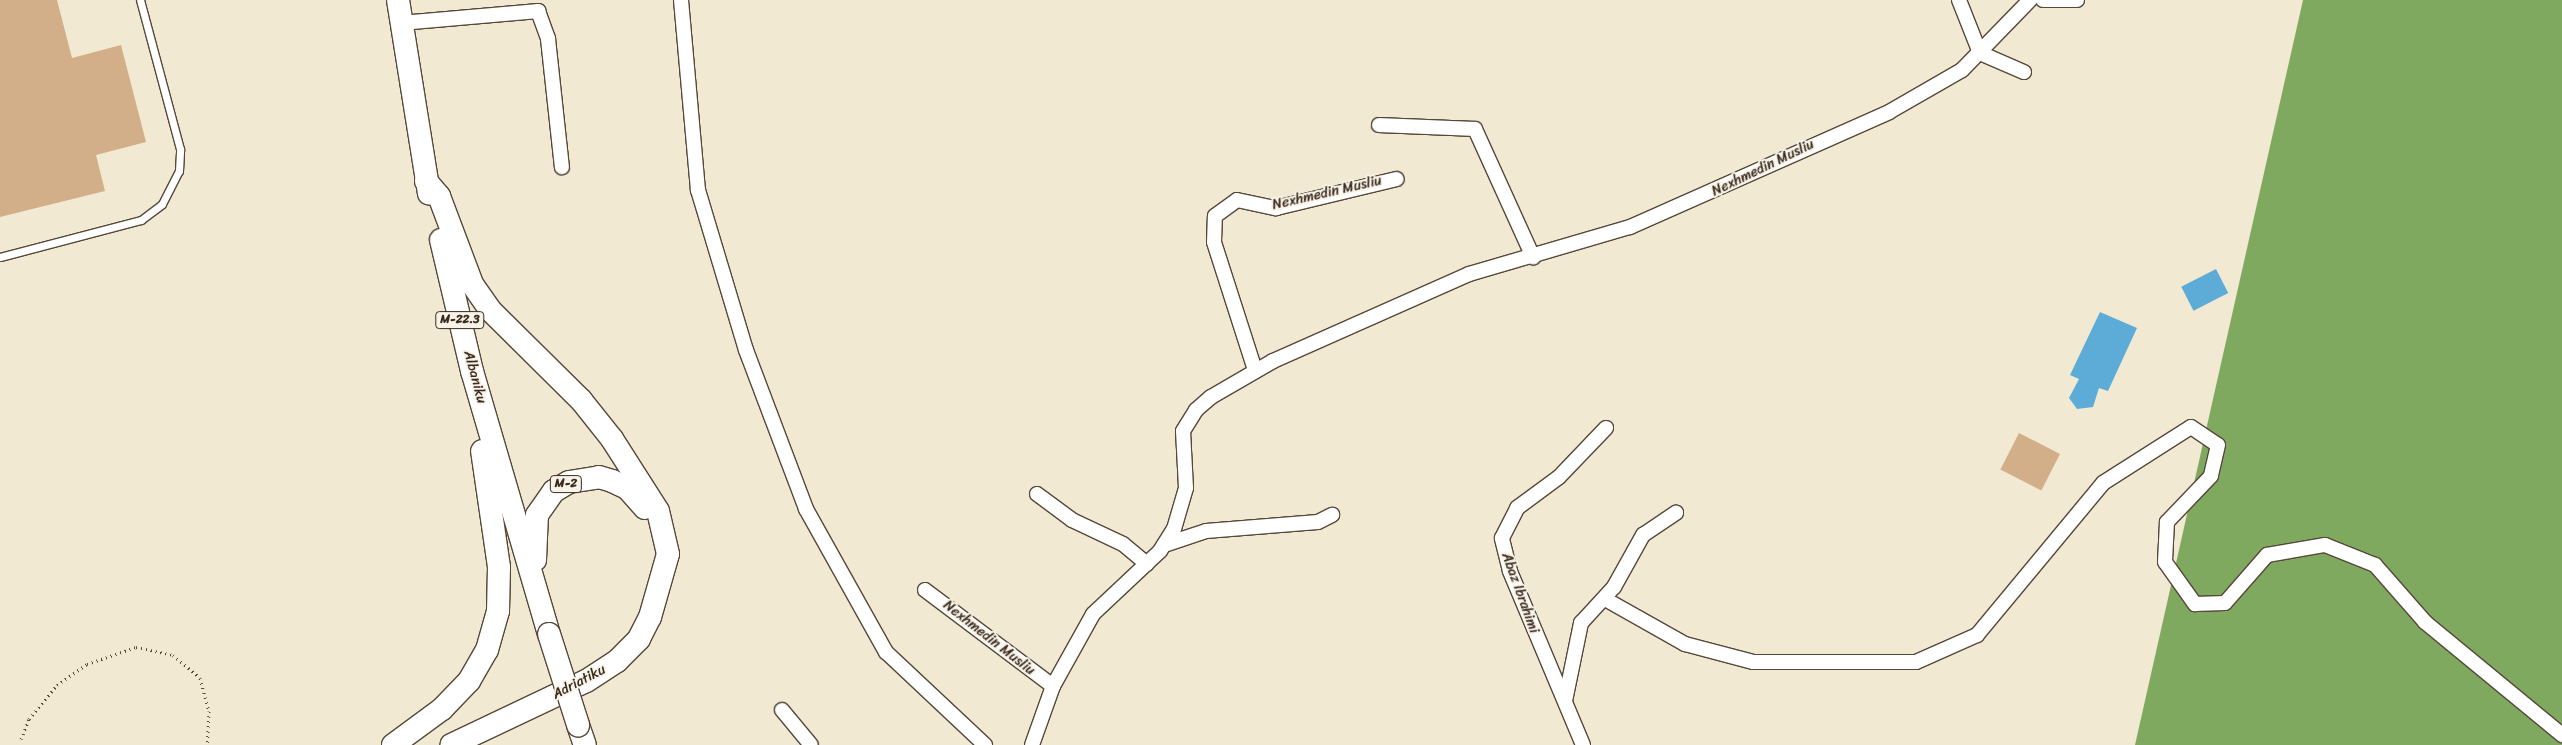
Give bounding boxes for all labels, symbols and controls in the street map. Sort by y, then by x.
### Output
street label: Nexhmedin Musliu [1709,136,1817,200]
street label: Nexhmedin Musliu [1270,172,1384,214]
road number: M-22.3 [435,310,485,330]
street label: Albaniku [460,349,490,405]
road number: M-2 [550,474,582,494]
street label: Abaz Ibrahimi [1497,550,1543,636]
street label: Nexhmedin Musliu [940,597,1038,679]
street label: Adriatiku [550,661,608,703]

